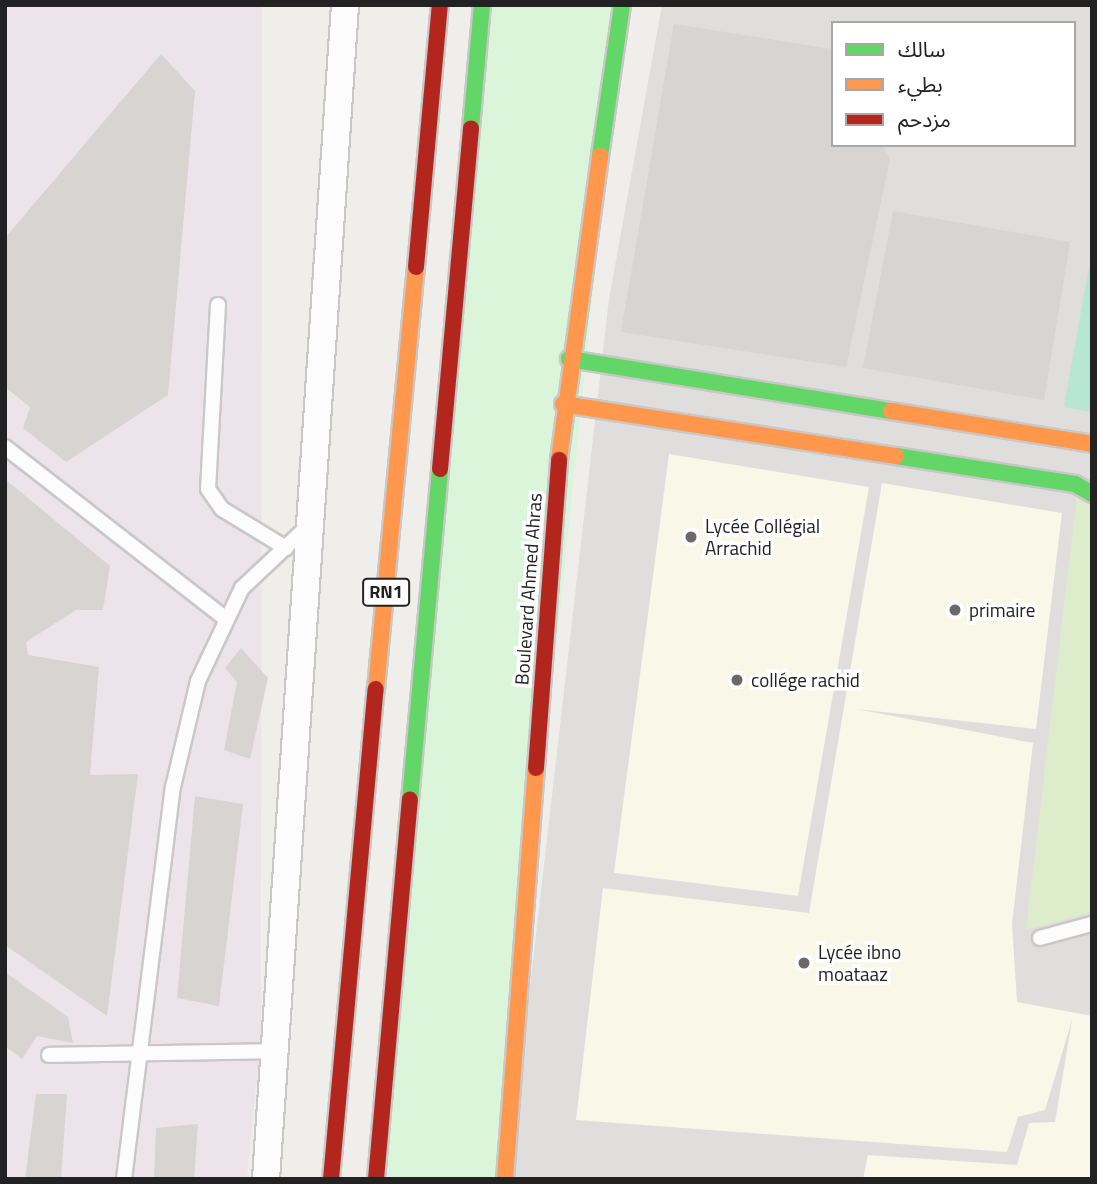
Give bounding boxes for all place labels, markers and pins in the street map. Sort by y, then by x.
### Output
place label: Lycée Collégial Arrachid [705,515,820,559]
marker: Lycée Collégial Arrachid [683,529,699,545]
place label: primaire [969,599,1035,621]
marker: primaire [947,602,963,618]
place label: collége rachid [751,669,860,691]
marker: collége rachid [729,672,745,688]
place label: Lycée ibno moataaz [818,941,901,985]
marker: Lycée ibno moataaz [796,955,812,971]

